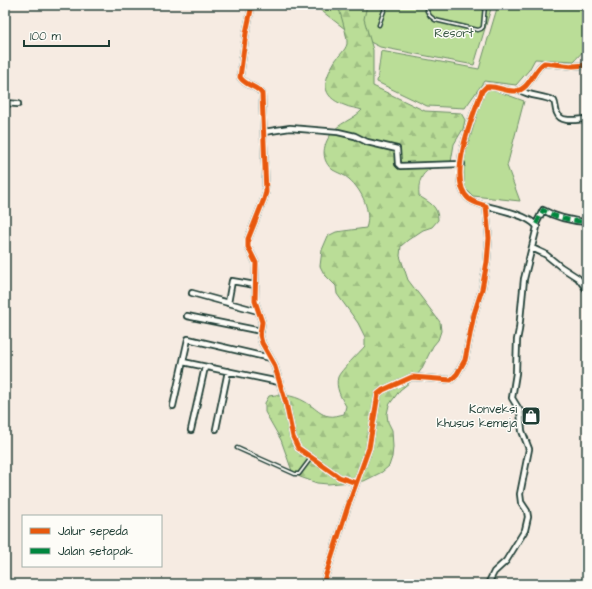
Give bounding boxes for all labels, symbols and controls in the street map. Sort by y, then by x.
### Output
scale bar [24,22,109,48]
park label: Resort [434,25,474,42]
text: 100 m [30,28,61,45]
place label: Konveksi khusus kemeja [437,401,517,432]
shop icon: Konveksi khusus kemeja [520,405,542,427]
legend [22,515,162,567]
text: Jalur sepeda [58,523,128,540]
text: Jalan setapak [58,543,134,560]

